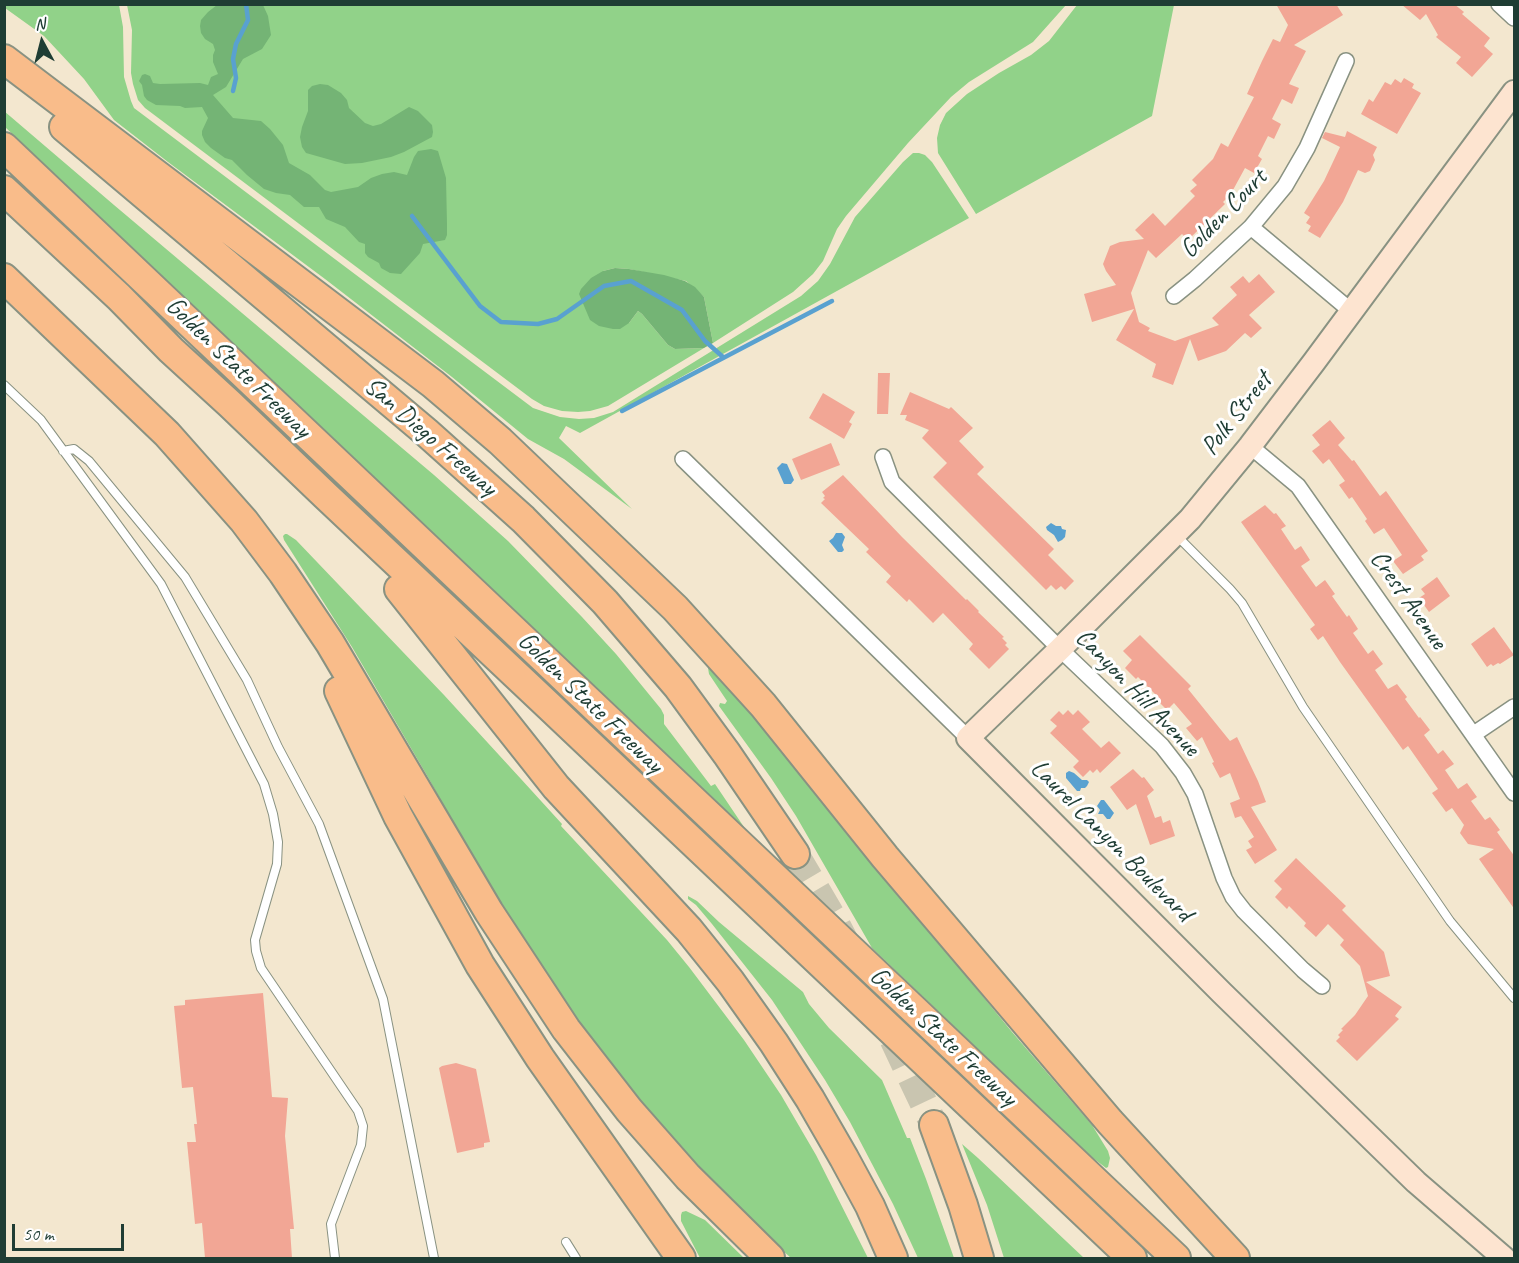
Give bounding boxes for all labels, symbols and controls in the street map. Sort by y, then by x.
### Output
north arrow [12,12,72,72]
text: N [34,14,46,35]
street label: Golden Court [1174,163,1274,265]
street label: Golden State Freeway [159,291,317,445]
street label: Polk Street [1195,366,1279,462]
street label: San Diego Freeway [357,371,503,503]
street label: Crest Avenue [1363,545,1453,655]
street label: Canyon Hill Avenue [1068,622,1206,764]
street label: Golden State Freeway [511,626,669,780]
street label: Laurel Canyon Boulevard [1023,753,1199,929]
street label: Golden State Freeway [863,961,1023,1113]
scale bar [15,1212,128,1250]
text: 50 m [23,1223,54,1245]

